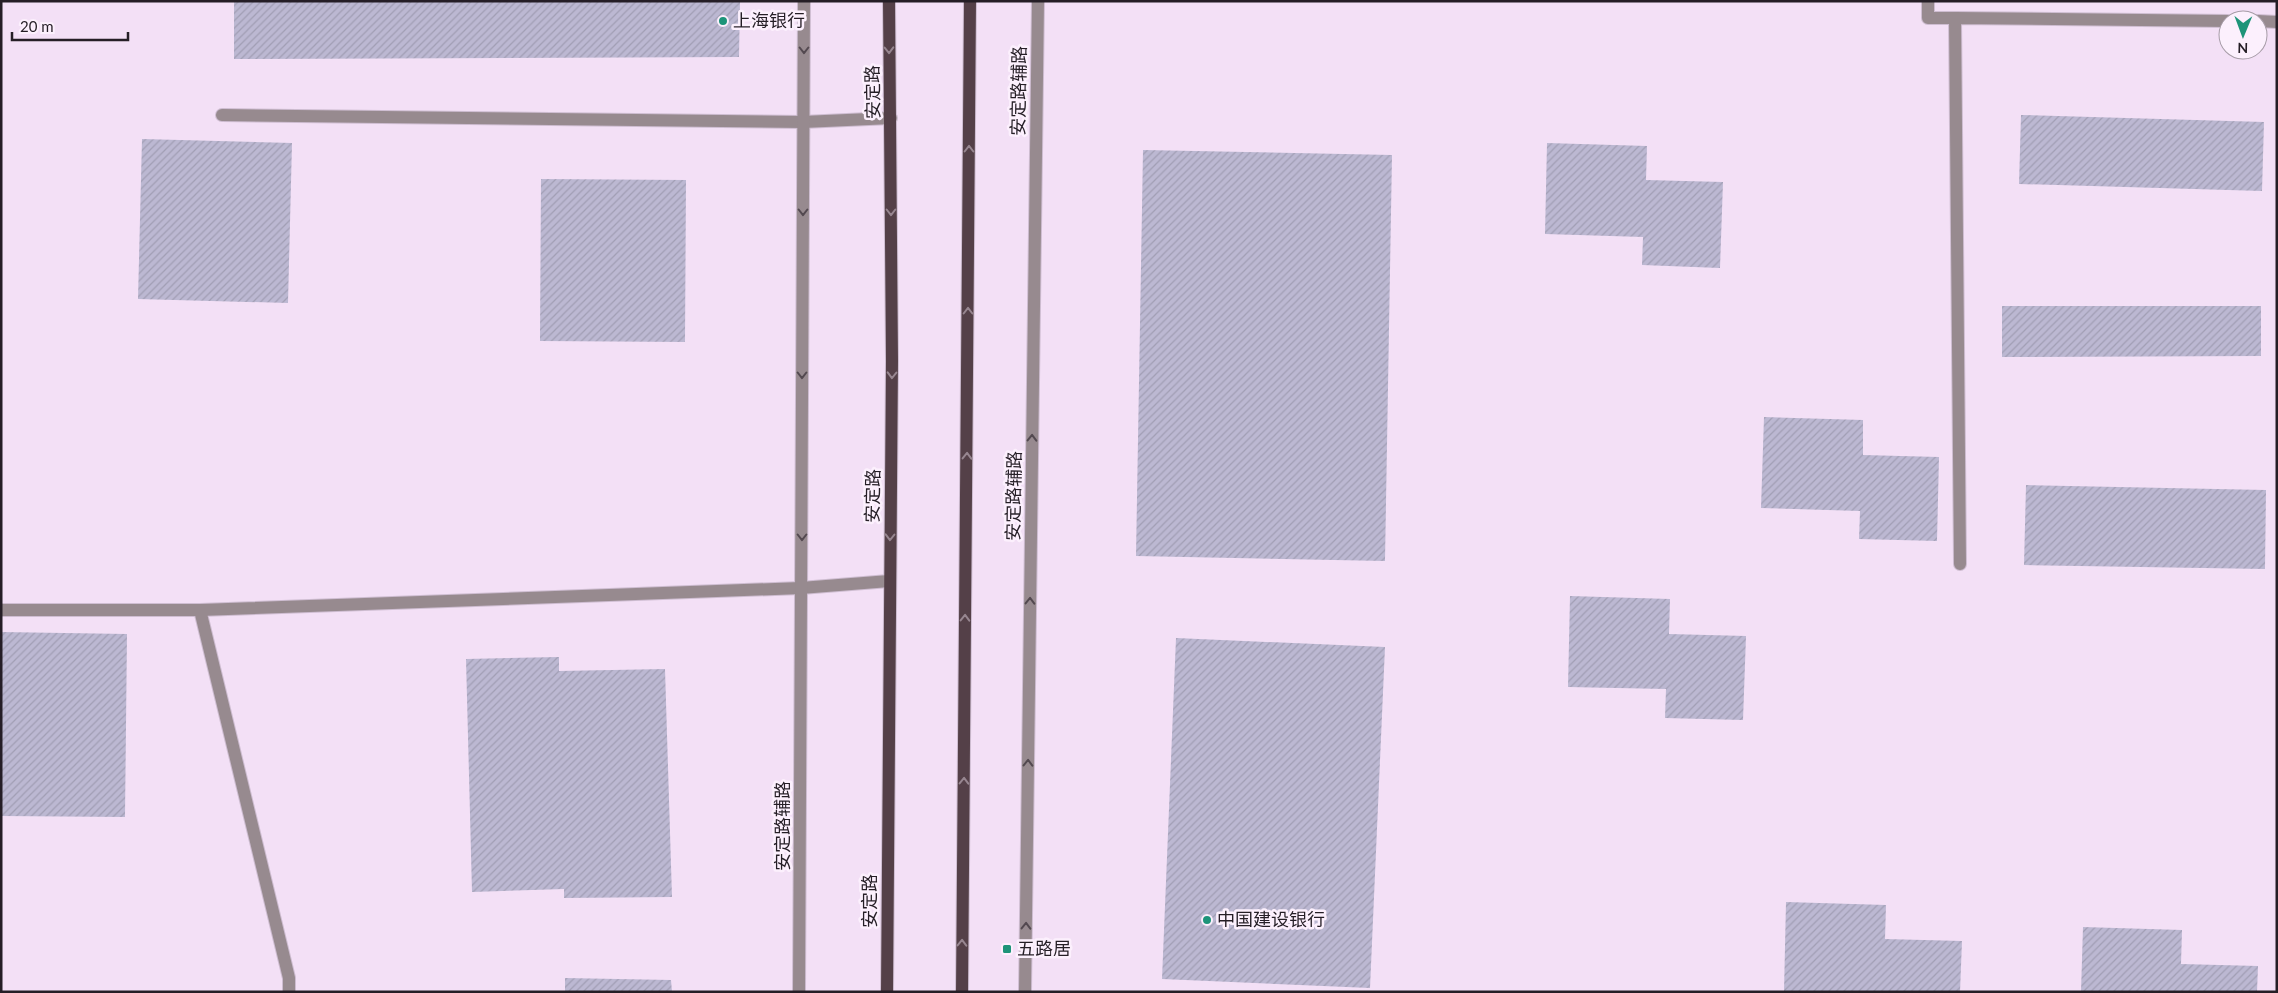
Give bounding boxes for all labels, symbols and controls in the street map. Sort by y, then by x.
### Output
place label: 上海银行 [733,9,805,31]
scale bar [12,10,129,42]
north arrow [2218,10,2268,60]
marker: 上海银行 [717,15,729,27]
text: 20 m [20,17,54,35]
text: N [2237,40,2248,57]
one-way arrow [799,46,809,54]
one-way arrow [884,46,895,54]
street label: 安定路辅路 [1006,46,1030,136]
street label: 安定路 [861,65,883,119]
one-way arrow [964,145,974,152]
one-way arrow [798,209,808,217]
one-way arrow [886,209,896,217]
one-way arrow [963,307,973,315]
one-way arrow [797,372,807,379]
one-way arrow [887,372,897,379]
one-way arrow [1027,434,1037,442]
one-way arrow [962,451,972,459]
street label: 安定路辅路 [1001,451,1025,541]
street label: 安定路 [861,469,883,523]
one-way arrow [796,534,807,542]
one-way arrow [885,534,895,542]
one-way arrow [1025,596,1035,604]
one-way arrow [960,614,970,622]
one-way arrow [1023,759,1033,766]
one-way arrow [959,776,969,784]
street label: 安定路辅路 [771,781,793,871]
street label: 安定路 [858,874,880,928]
place label: 中国建设银行 [1217,908,1325,930]
marker: 中国建设银行 [1201,914,1213,926]
one-way arrow [1021,921,1031,929]
place label: 五路居 [1017,937,1071,959]
one-way arrow [957,939,967,946]
marker: 五路居 [1001,943,1013,955]

